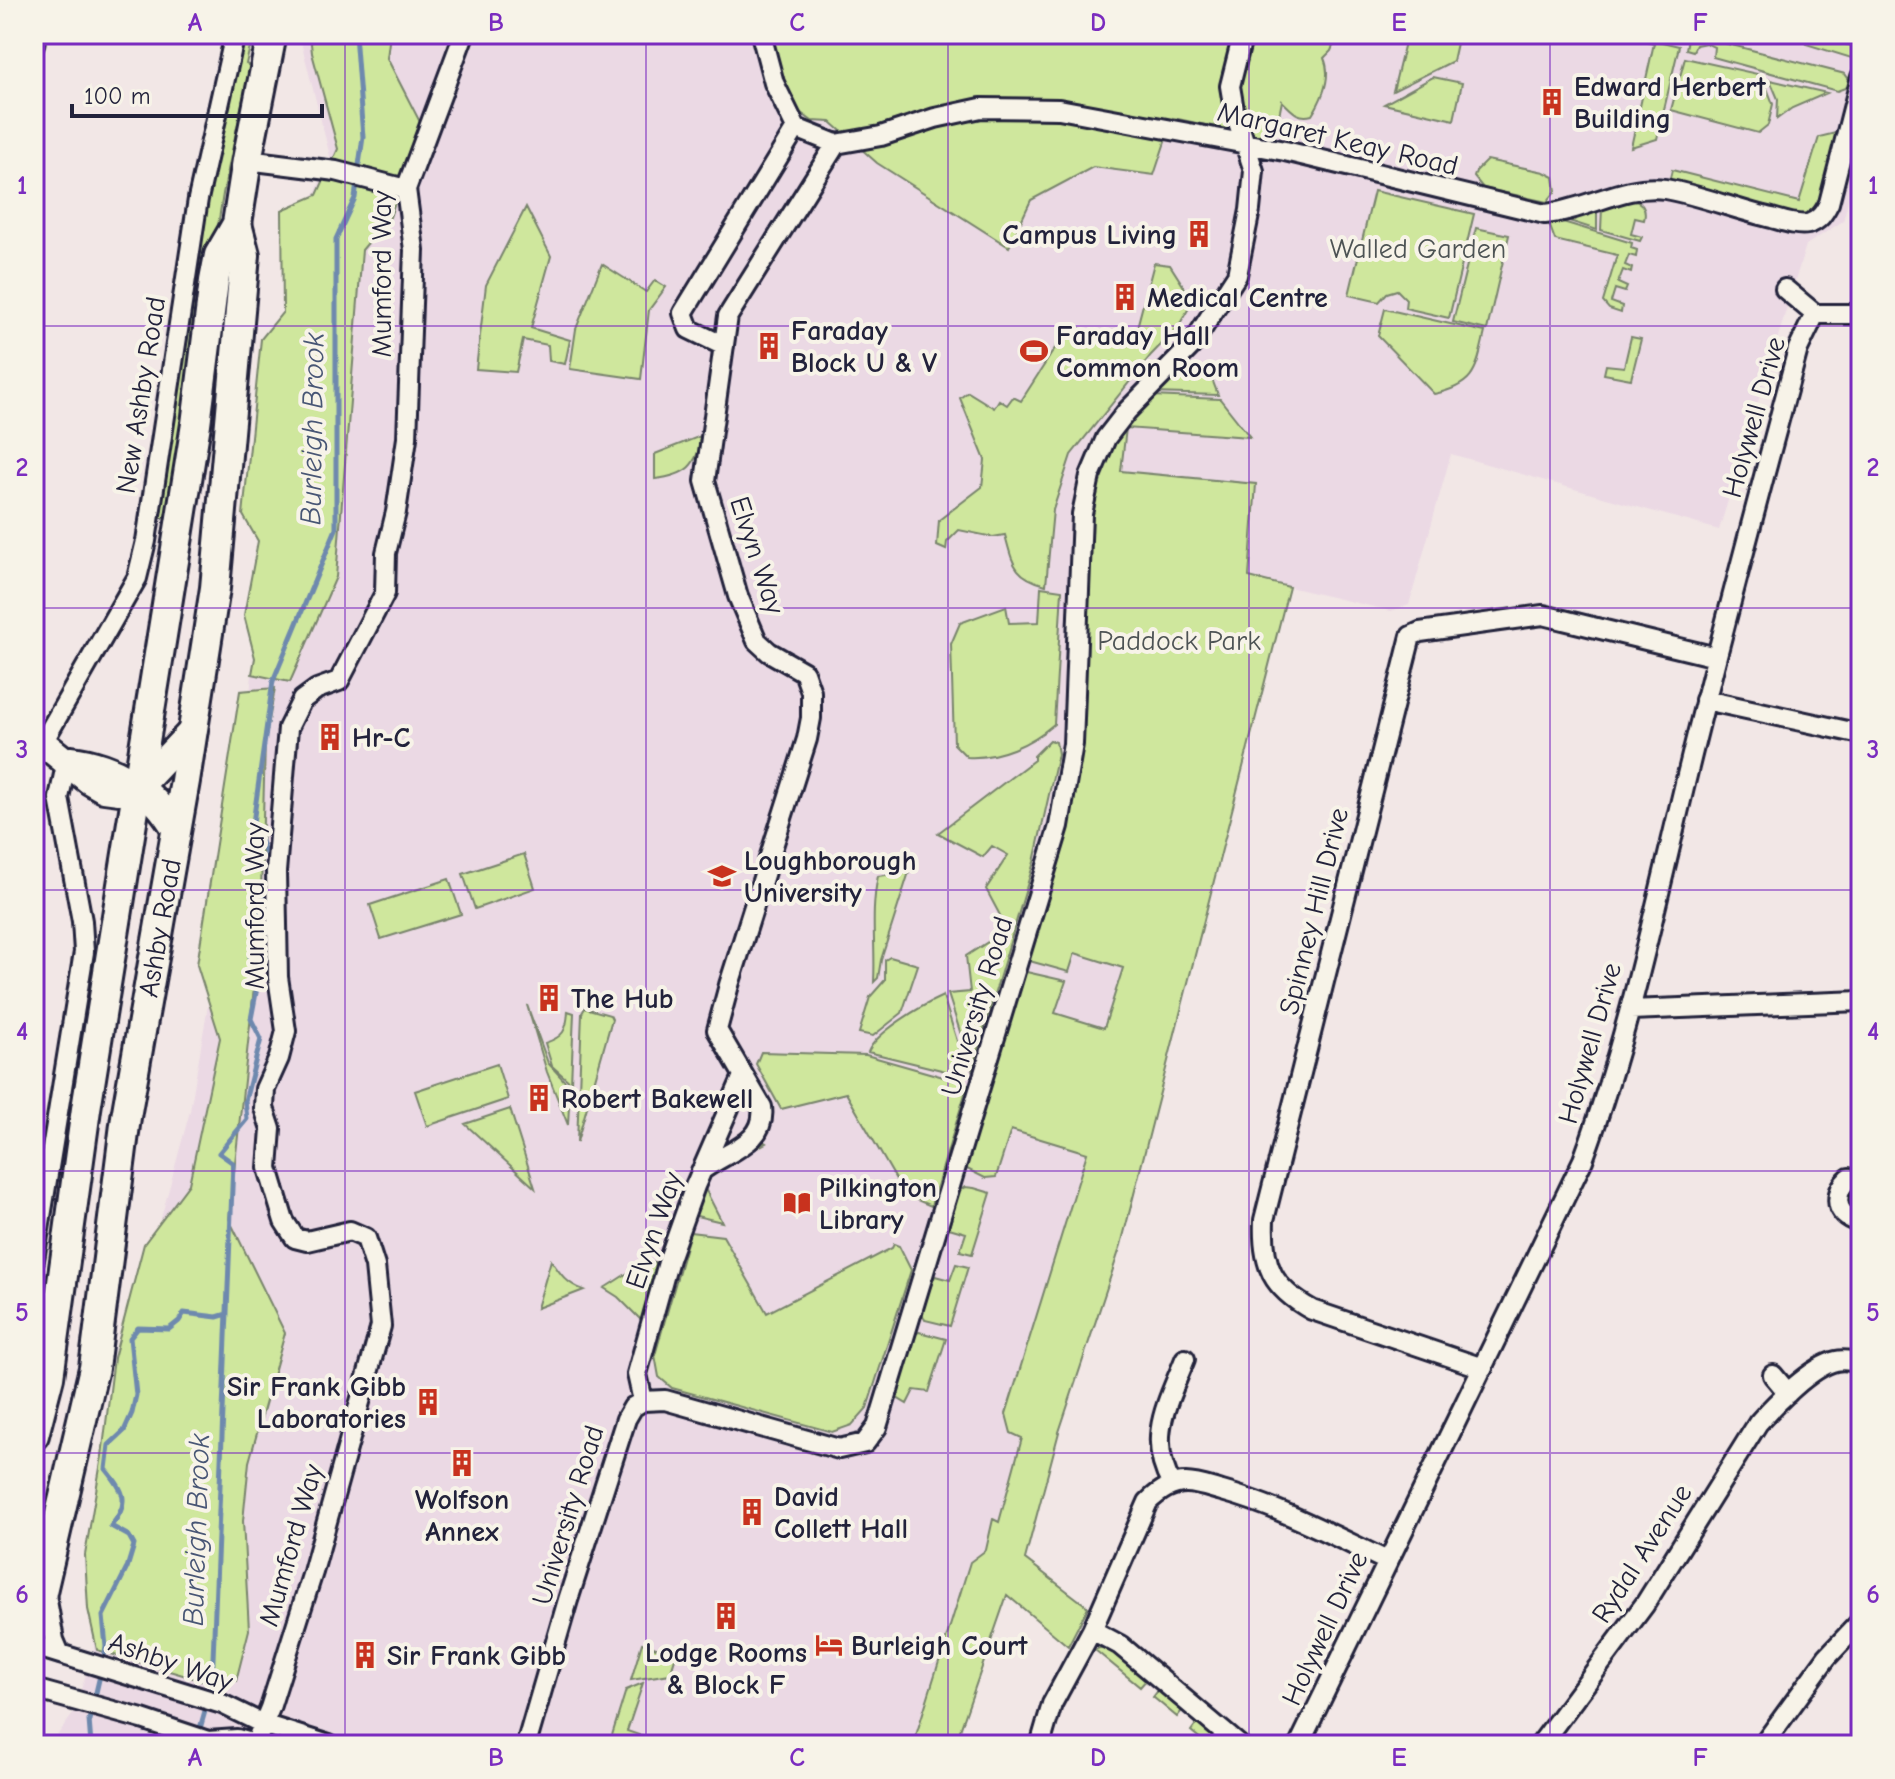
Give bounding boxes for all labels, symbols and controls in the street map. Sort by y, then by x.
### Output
text: A [188,8,203,38]
text: B [488,8,504,38]
text: C [789,8,805,38]
text: D [1090,8,1106,38]
text: E [1391,8,1407,38]
text: F [1692,8,1708,38]
scale bar [72,68,322,118]
place label: Edward Herbert Building [1574,71,1767,135]
text: 100 m [84,82,151,110]
building icon: Edward Herbert Building [1537,87,1567,117]
street label: Margaret Keay Road [1214,96,1461,182]
text: 1 [17,171,27,201]
text: 1 [1868,171,1878,201]
street label: Mumford Way [366,190,398,357]
place label: Campus Living [1002,219,1177,251]
building icon: Campus Living [1184,219,1214,249]
park label: Walled Garden [1330,233,1506,265]
building icon: Medical Centre [1110,282,1140,312]
place label: Medical Centre [1147,282,1328,314]
street label: New Ashby Road [110,295,172,496]
place label: Faraday Block U & V [791,315,937,379]
place label: Faraday Hall Common Room [1056,320,1239,384]
building icon: Faraday Block U & V [754,331,784,361]
water label: Burleigh Brook [293,332,332,526]
street label: Holywell Drive [1716,333,1792,501]
sports icon: Faraday Hall Common Room [1019,336,1049,366]
text: 2 [16,453,28,483]
text: 2 [1867,453,1879,483]
street label: Elvyn Way [723,493,791,618]
park label: Paddock Park [1097,625,1261,657]
building icon: Hr-C [315,722,345,752]
place label: Hr-C [352,722,411,754]
text: 3 [16,735,28,765]
text: 3 [1867,735,1879,765]
street label: Spinney Hill Drive [1273,805,1355,1018]
street label: Mumford Way [239,822,271,989]
place label: Loughborough University [744,845,917,909]
street label: Ashby Road [132,856,188,1000]
school or university icon: Loughborough University [707,861,737,891]
street label: University Road [934,913,1019,1100]
street label: Holywell Drive [1552,959,1628,1127]
building icon: The Hub [534,983,564,1013]
place label: The Hub [571,983,673,1015]
text: 4 [16,1017,28,1047]
text: 4 [1867,1017,1879,1047]
building icon: Robert Bakewell [524,1083,554,1113]
place label: Robert Bakewell [561,1083,753,1115]
street label: Elvyn Way [619,1167,689,1293]
place label: Pilkington Library [819,1172,937,1236]
library icon: Pilkington Library [782,1188,812,1218]
text: 5 [15,1298,29,1328]
text: 5 [1866,1298,1880,1328]
place label: Sir Frank Gibb Laboratories [227,1371,406,1435]
building icon: Sir Frank Gibb Laboratories [413,1387,443,1417]
street label: University Road [525,1422,610,1609]
water label: Burleigh Brook [176,1433,217,1627]
building icon: Wolfson Annex [447,1448,477,1478]
street label: Mumford Way [253,1460,329,1630]
street label: Rydal Avenue [1585,1478,1699,1629]
place label: David Collett Hall [774,1481,908,1545]
place label: Wolfson Annex [415,1484,509,1548]
building icon: David Collett Hall [737,1497,767,1527]
street label: Holywell Drive [1275,1547,1374,1710]
text: 6 [15,1580,29,1610]
text: 6 [1866,1580,1880,1610]
building icon: Lodge Rooms & Block F [711,1601,741,1631]
street label: Ashby Way [104,1626,237,1698]
hotel icon: Burleigh Court [814,1630,844,1660]
place label: Burleigh Court [851,1630,1028,1662]
place label: Lodge Rooms & Block F [645,1637,807,1701]
building icon: Sir Frank Gibb [350,1640,380,1670]
place label: Sir Frank Gibb [387,1640,566,1672]
text: A [188,1743,203,1773]
text: B [488,1743,504,1773]
text: C [789,1743,805,1773]
text: D [1090,1743,1106,1773]
text: E [1391,1743,1407,1773]
text: F [1692,1743,1708,1773]

